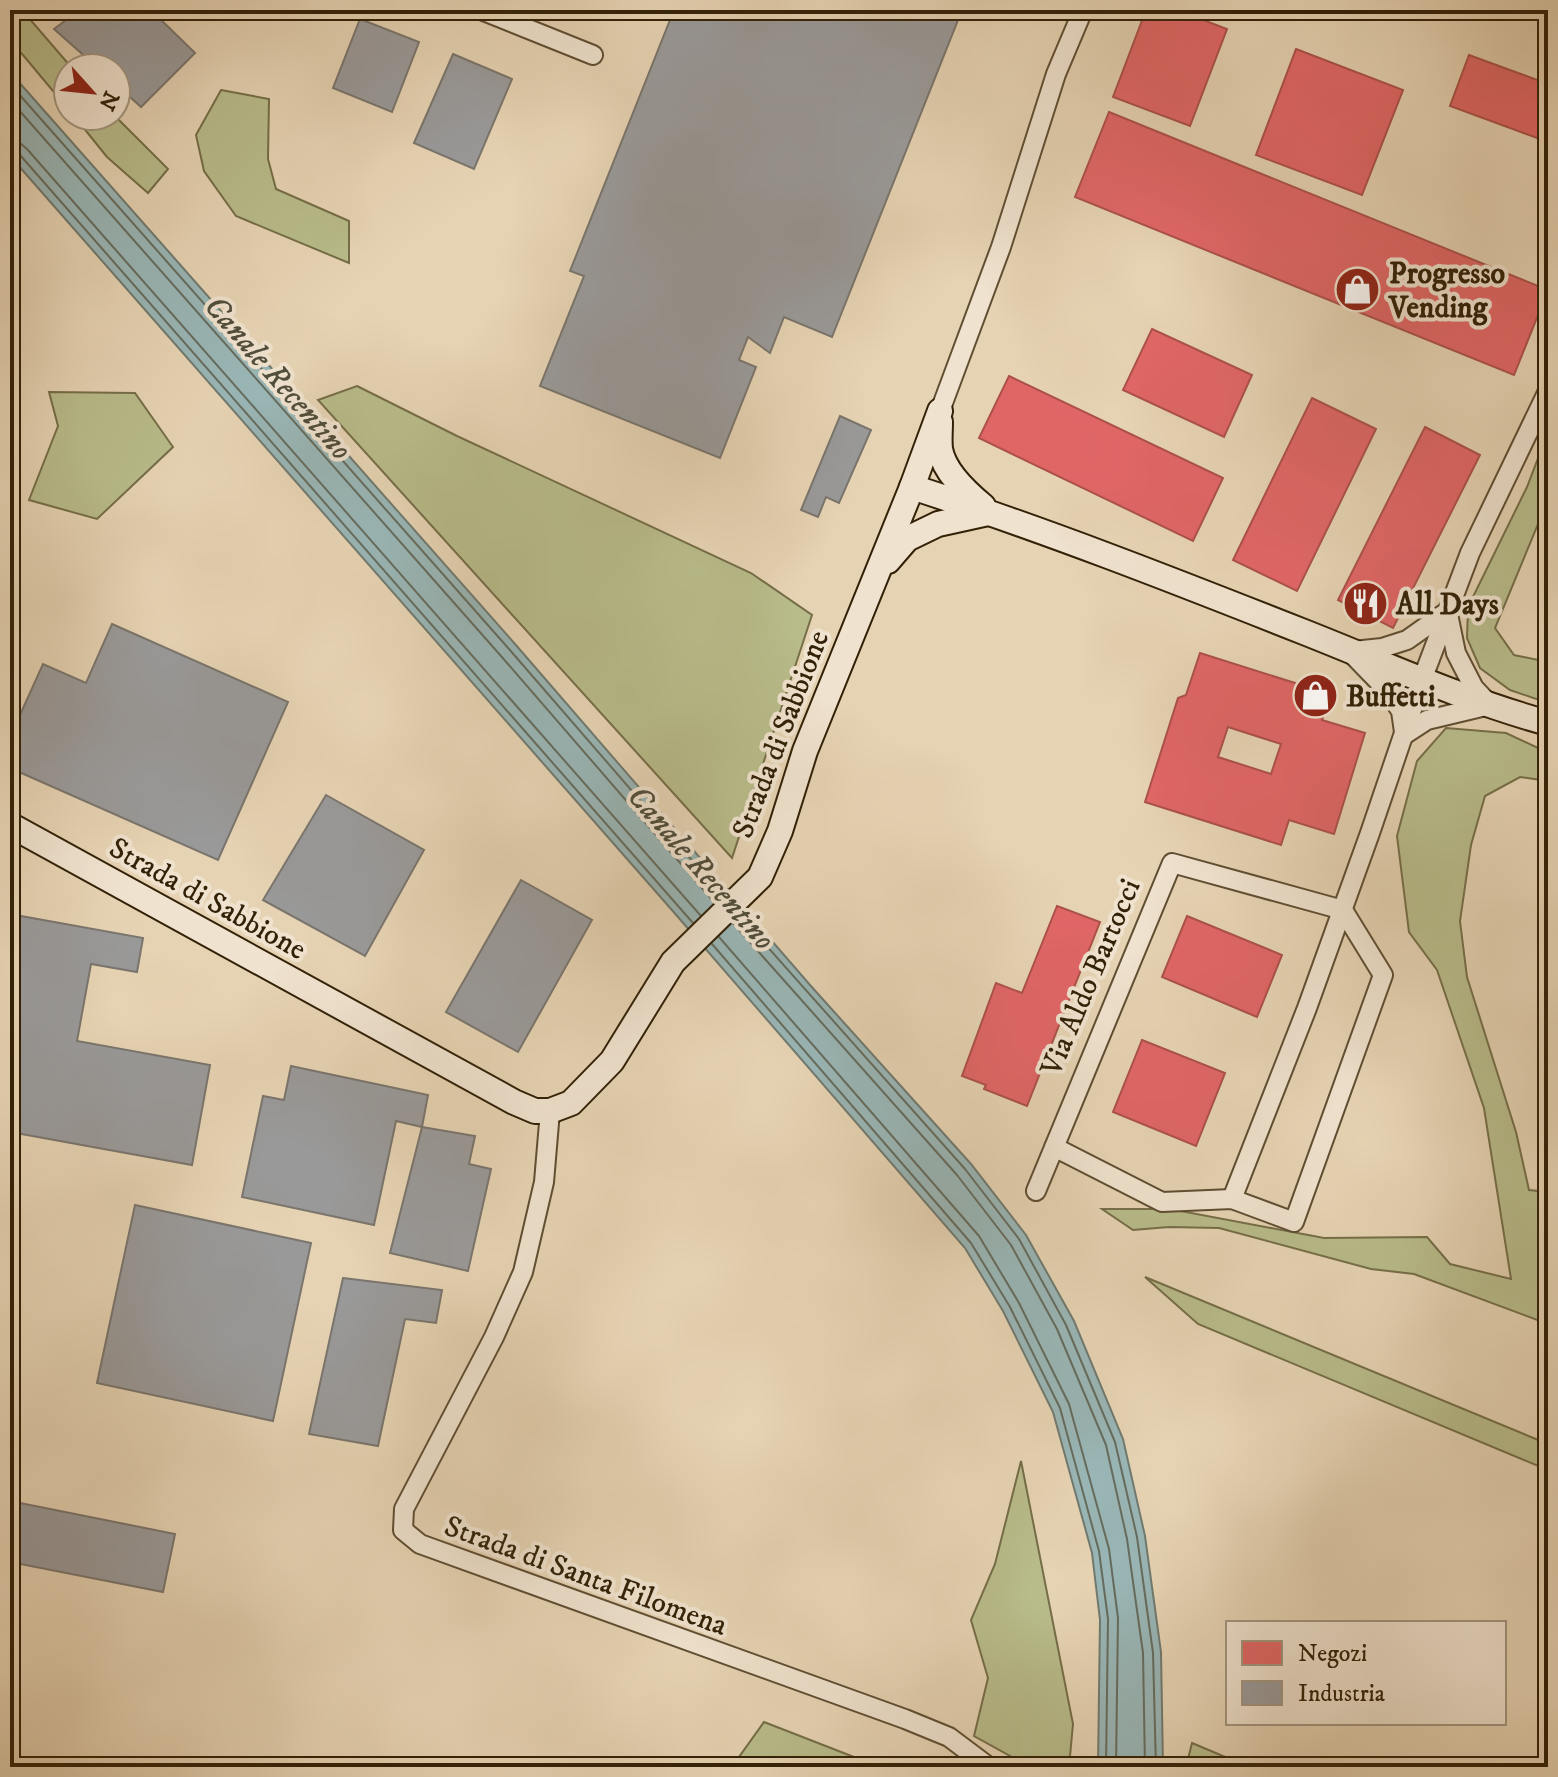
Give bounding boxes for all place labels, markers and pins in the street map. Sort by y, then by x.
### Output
place label: Progresso Vending [1388,256,1505,327]
shop icon: Progresso Vending [1334,266,1382,314]
restaurant icon: All Days [1341,580,1389,628]
place label: All Days [1395,587,1499,624]
shop icon: Buffetti [1291,672,1339,720]
place label: Buffetti [1346,679,1436,716]

